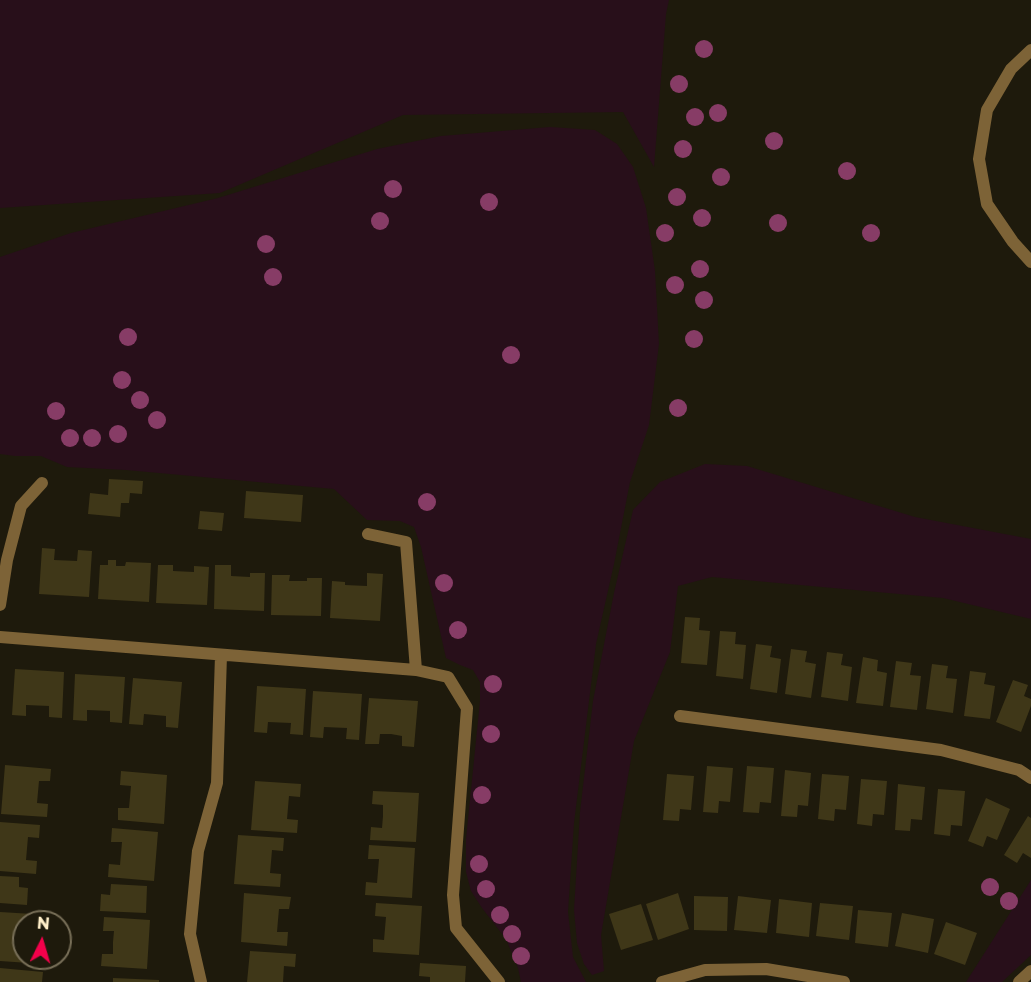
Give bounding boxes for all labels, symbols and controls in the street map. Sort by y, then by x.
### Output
north arrow [12,910,72,970]
text: N [36,914,51,934]

